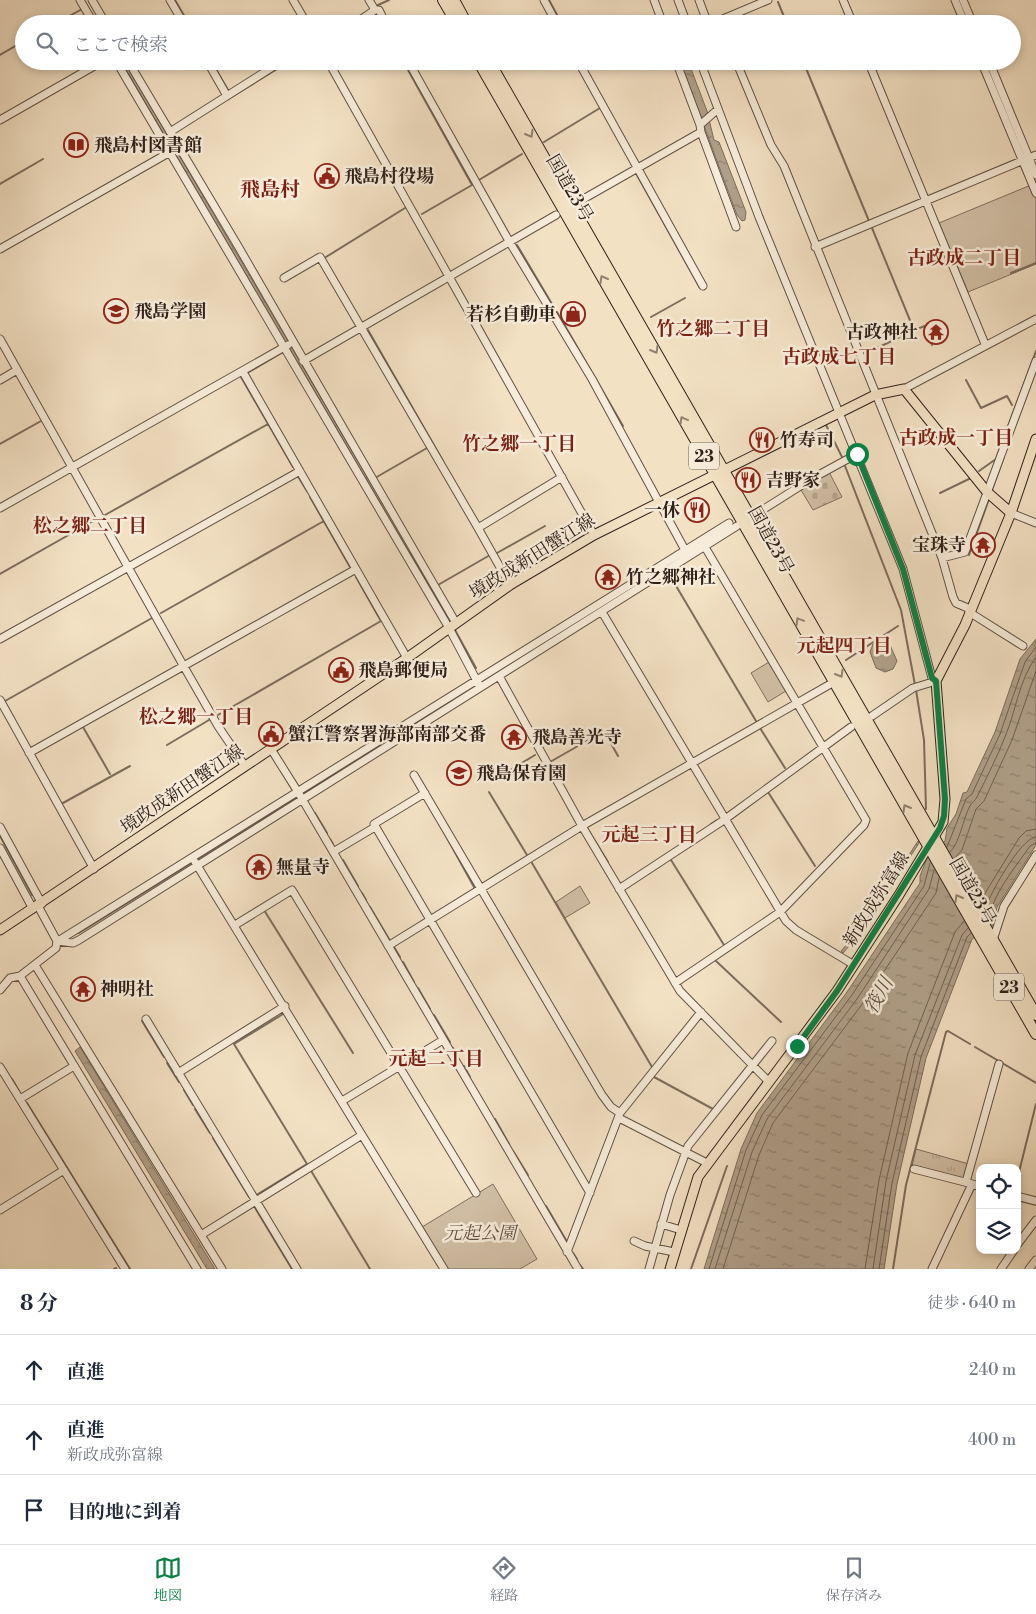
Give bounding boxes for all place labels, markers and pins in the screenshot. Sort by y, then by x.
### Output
library icon: 飛島村図書館 [63,132,89,158]
place label: 飛島村図書館 [94,134,202,157]
public building icon: 飛島村役場 [314,163,340,189]
place label: 飛島村役場 [344,165,434,188]
school or university icon: 飛島学園 [103,298,129,324]
place label: 飛島学園 [134,300,206,323]
shop icon: 若杉自動車 [560,301,586,327]
place label: 若杉自動車 [466,303,556,326]
temple icon: 古政神社 [923,319,949,345]
place label: 古政神社 [846,321,918,344]
restaurant icon: 竹寿司 [749,427,775,453]
place label: 竹寿司 [780,429,834,452]
restaurant icon: 吉野家 [735,467,761,493]
place label: 吉野家 [766,469,820,492]
restaurant icon: 一休 [684,497,710,523]
place label: 一休 [644,499,680,522]
temple icon: 宝珠寺 [970,532,996,558]
place label: 宝珠寺 [912,534,966,557]
temple icon: 竹之郷神社 [595,564,621,590]
place label: 竹之郷神社 [626,566,716,589]
public building icon: 飛島郵便局 [328,657,354,683]
place label: 飛島郵便局 [358,659,448,682]
public building icon: 蟹江警察署海部南部交番 [258,721,284,747]
place label: 蟹江警察署海部南部交番 [288,723,486,746]
temple icon: 飛島善光寺 [501,724,527,750]
place label: 飛島善光寺 [532,726,622,749]
school or university icon: 飛島保育園 [446,760,472,786]
place label: 飛島保育園 [476,762,566,785]
temple icon: 無量寺 [246,854,272,880]
place label: 無量寺 [276,856,330,879]
temple icon: 神明社 [70,976,96,1002]
place label: 神明社 [100,978,154,1001]

